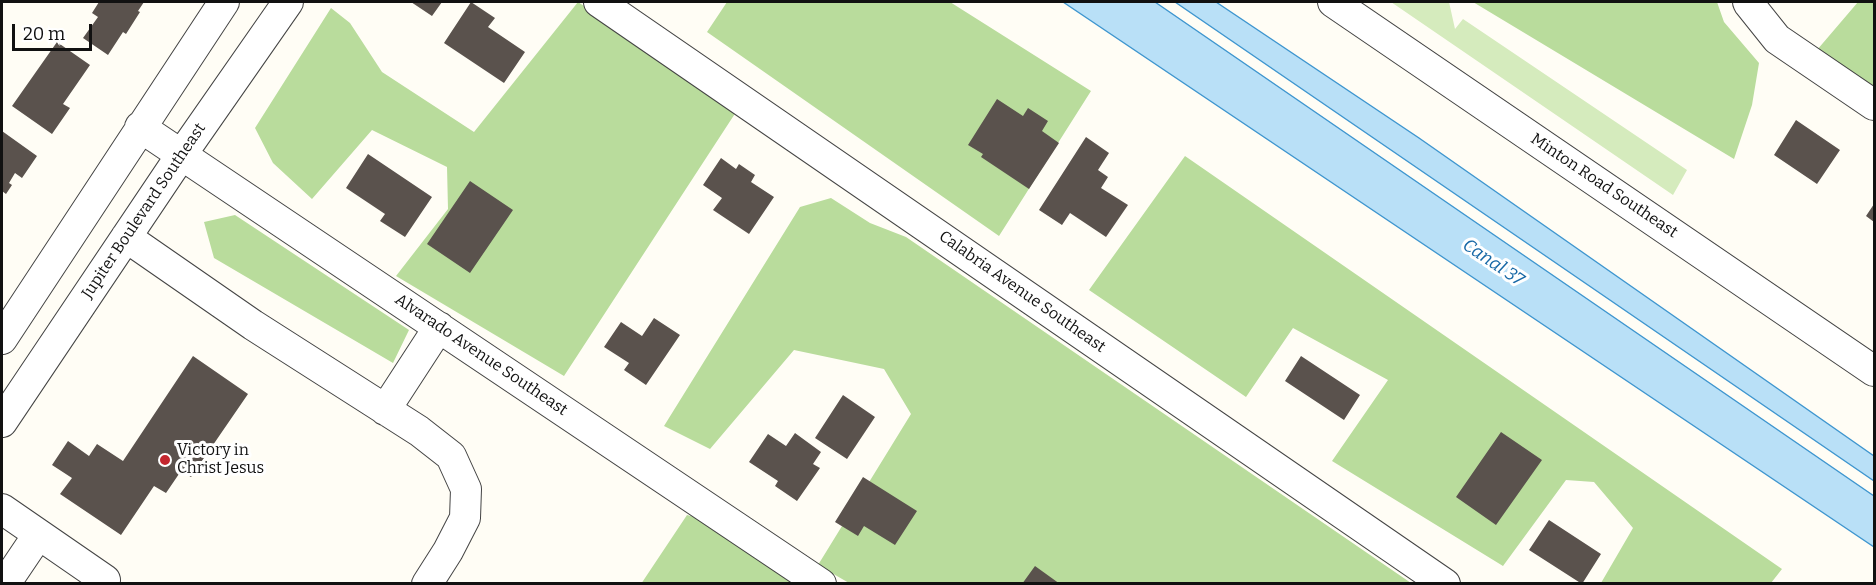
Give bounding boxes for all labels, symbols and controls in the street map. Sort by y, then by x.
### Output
scale bar [15,12,94,50]
text: 20 m [23,23,65,45]
street label: Jupiter Boulevard Southeast [78,120,210,302]
street label: Minton Road Southeast [1527,130,1681,242]
street label: Calabria Avenue Southeast [935,227,1109,357]
water label: Canal 37 [1458,235,1528,291]
street label: Alvarado Avenue Southeast [391,290,571,420]
place label: Victory in Christ Jesus [177,441,264,479]
marker: Victory in Christ Jesus [158,453,172,467]

